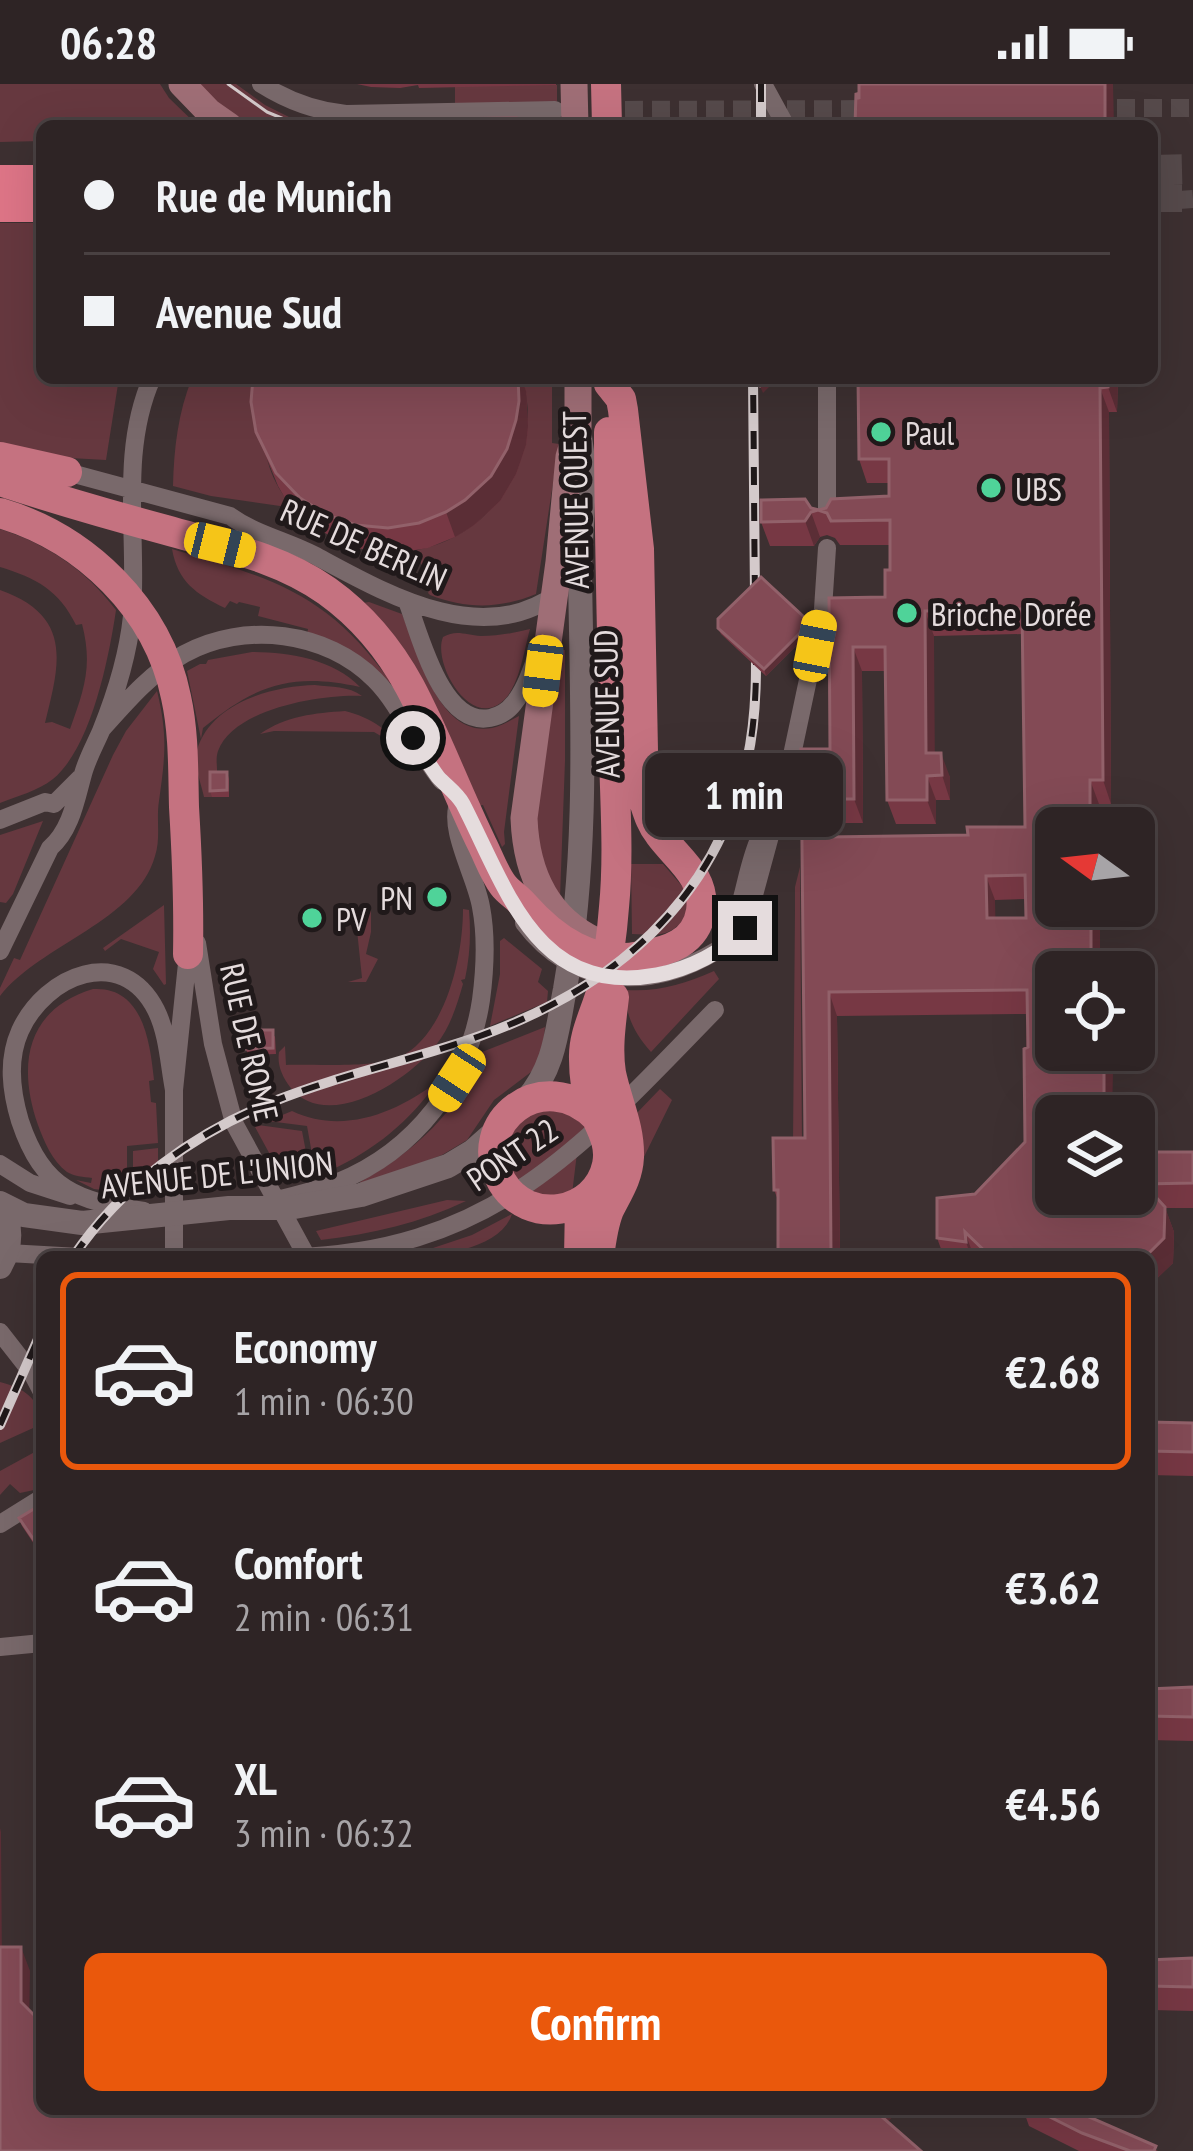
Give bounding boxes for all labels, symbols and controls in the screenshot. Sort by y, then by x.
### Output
text: 06:28 [60,13,157,71]
text: Rue de Munich [156,166,392,224]
text: Avenue Sud [156,282,342,340]
street label: AVENUE OUEST [552,410,598,589]
place label: Paul [905,411,955,454]
marker: Paul [868,419,894,445]
place label: UBS [1015,467,1062,510]
marker: UBS [978,475,1004,501]
street label: RUE DE BERLIN [274,488,454,600]
car [181,519,259,571]
place label: Brioche Dorée [931,592,1092,635]
marker: Brioche Dorée [894,600,920,626]
car [790,607,840,685]
street label: AVENUE SUD [583,629,629,779]
car [521,633,565,709]
route start [386,711,440,765]
callout: 1 min [646,754,844,838]
text: 1 min [705,769,783,820]
north arrow [1035,807,1155,927]
map controls [1035,807,1155,1215]
place label: PN [380,876,413,919]
marker: PN [424,884,450,910]
place label: PV [336,897,367,940]
route end [718,901,772,955]
marker: PV [299,905,325,931]
button: locate [1035,951,1155,1071]
street label: RUE DE ROME [211,959,289,1125]
car [422,1038,492,1118]
button: layers [1035,1095,1155,1215]
street label: PONT 22 [458,1108,566,1200]
street label: AVENUE DE L'UNION [99,1140,335,1208]
icon: car [90,1317,198,1425]
text: Economy [234,1317,377,1375]
text: €2.68 [1005,1342,1101,1400]
text: 1 min · 06:30 [234,1375,414,1426]
icon: car [90,1533,198,1641]
text: Comfort [234,1533,363,1591]
text: €3.62 [1005,1558,1101,1616]
text: 2 min · 06:31 [234,1591,414,1642]
icon: car [90,1749,198,1857]
text: XL [234,1749,277,1807]
text: €4.56 [1005,1774,1101,1832]
text: 3 min · 06:32 [234,1807,414,1858]
button: Confirm [84,1953,1107,2091]

